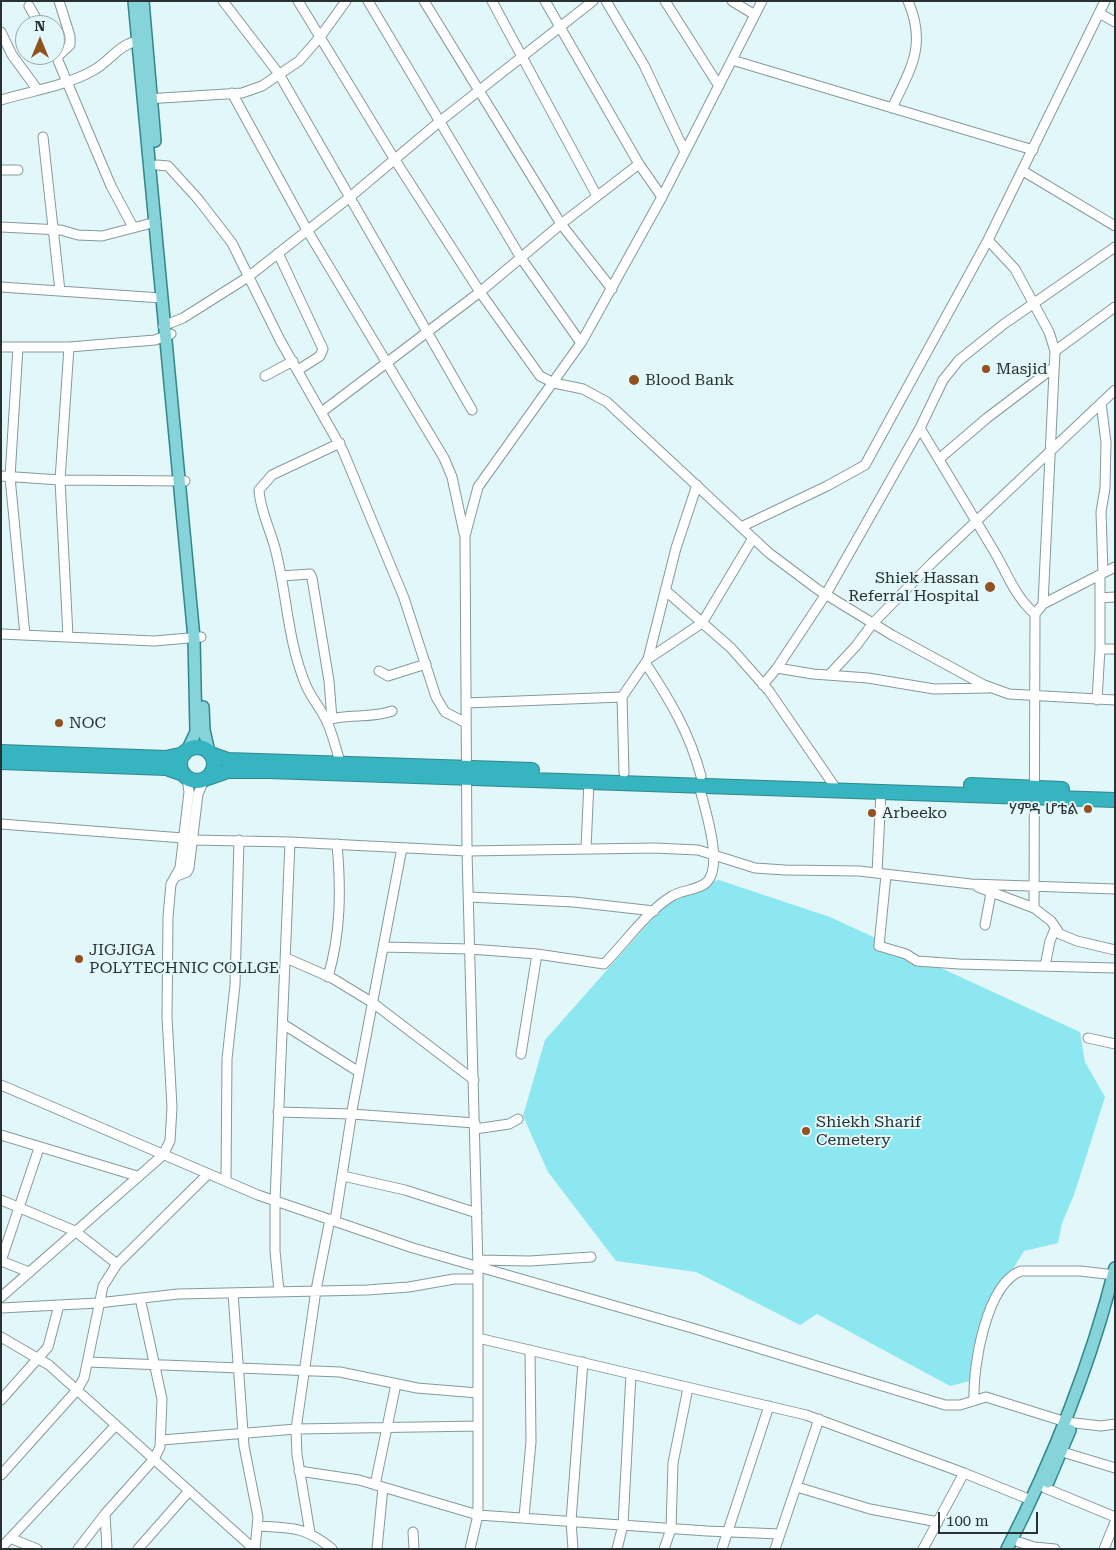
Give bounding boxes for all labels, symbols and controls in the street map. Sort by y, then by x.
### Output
north arrow [15,15,65,65]
text: N [35,18,45,34]
place label: Masjid [996,359,1047,379]
marker: Masjid [980,363,992,375]
place label: Blood Bank [645,370,734,390]
marker: Blood Bank [627,373,641,387]
place label: Shiek Hassan Referral Hospital [848,568,979,606]
marker: Shiek Hassan Referral Hospital [983,580,997,594]
place label: NOC [69,713,106,733]
marker: NOC [53,717,65,729]
place label: ሃምዳ ሆቴል [1009,799,1078,819]
place label: Arbeeko [882,803,947,823]
marker: ሃምዳ ሆቴል [1082,803,1094,815]
marker: Arbeeko [866,807,878,819]
place label: JIGJIGA POLYTECHNIC COLLGE [89,940,279,978]
marker: JIGJIGA POLYTECHNIC COLLGE [73,953,85,965]
place label: Shiekh Sharif Cemetery [816,1112,921,1150]
marker: Shiekh Sharif Cemetery [800,1125,812,1137]
scale bar [941,1502,1041,1534]
text: 100 m [946,1512,989,1530]

